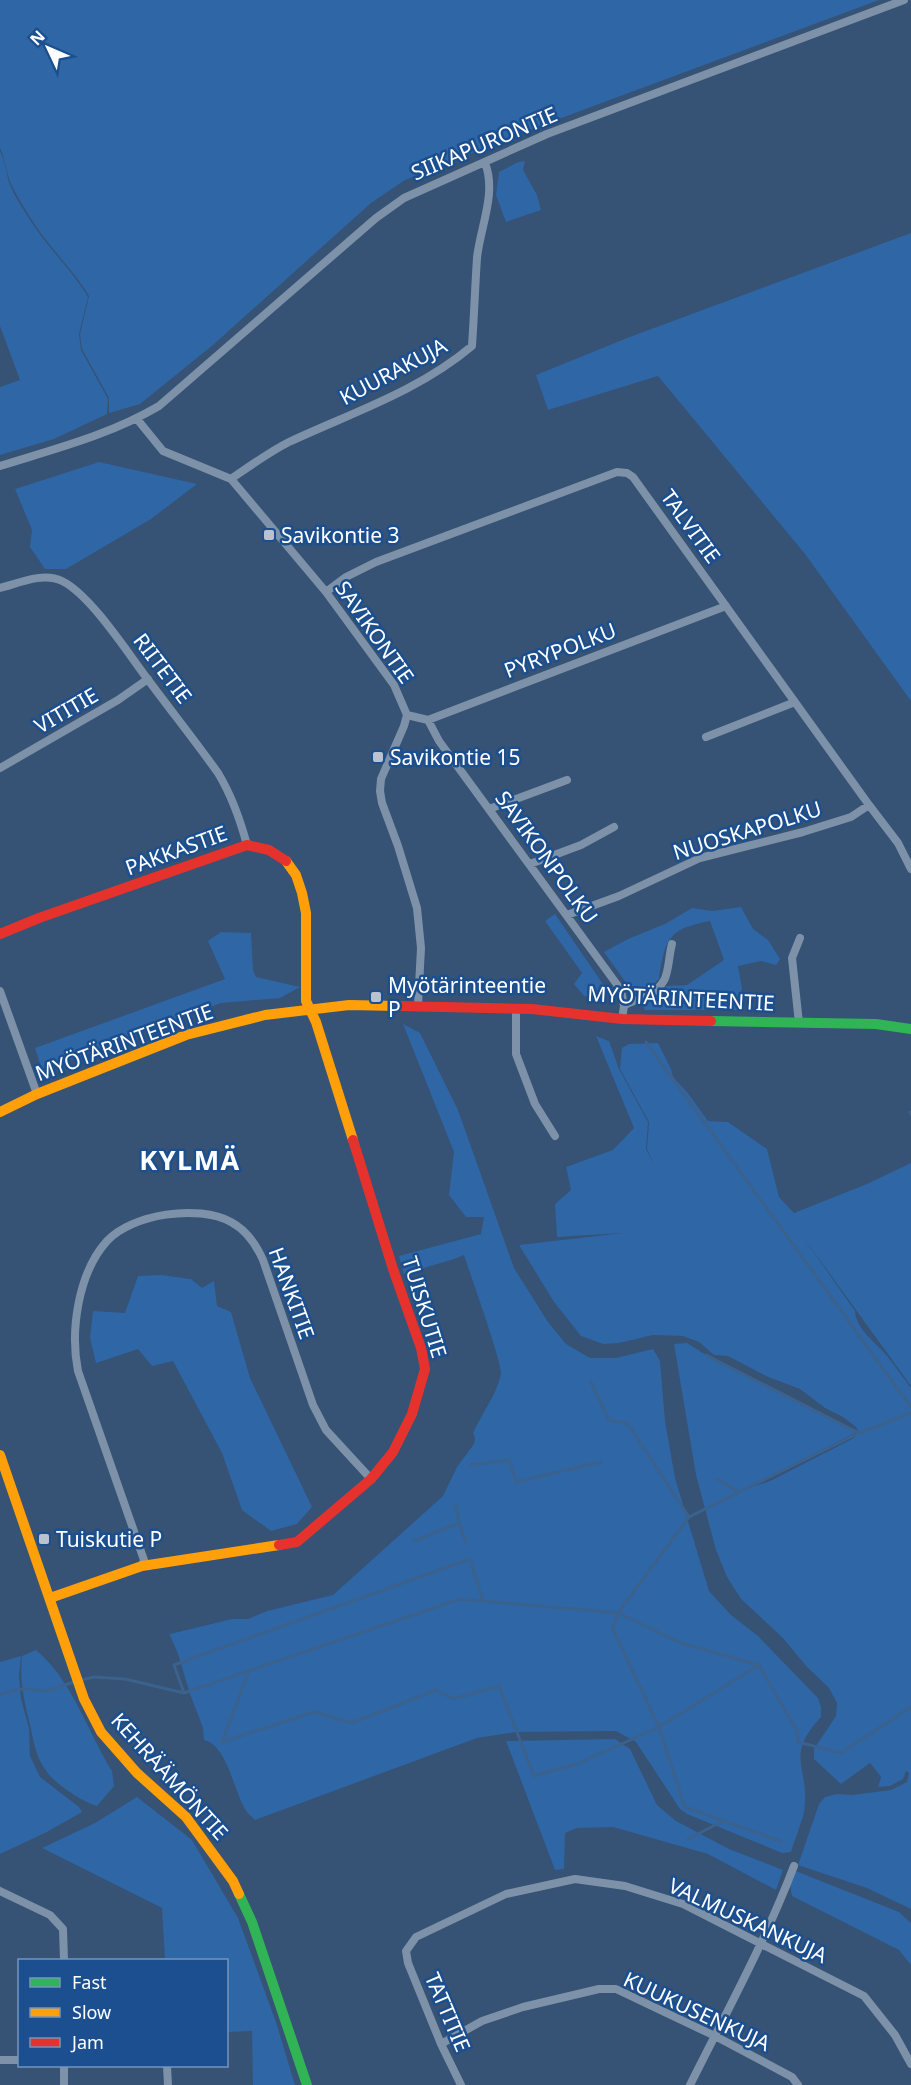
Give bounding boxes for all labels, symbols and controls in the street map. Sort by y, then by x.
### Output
north arrow [18,18,78,78]
text: N [25,25,50,50]
street label: SIIKAPURONTIE [407,100,561,186]
street label: KUURAKUJA [334,331,452,411]
street label: TALVITIE [655,484,727,568]
place label: Savikontie 3 [281,521,400,549]
marker: Savikontie 3 [262,528,276,542]
street label: SAVIKONTIE [329,575,421,689]
street label: PYRYPOLKU [500,616,620,684]
street label: RIITETIE [127,627,199,709]
street label: VITITIE [29,681,103,739]
place label: Savikontie 15 [390,743,521,771]
marker: Savikontie 15 [371,750,385,764]
street label: SAVIKONPOLKU [489,785,605,929]
street label: NUOSKAPOLKU [669,794,825,866]
street label: PAKKASTIE [121,819,231,881]
place label: Myötärinteentie P [388,971,546,1023]
street label: MYÖTÄRINTEENTIE [587,979,775,1017]
marker: Myötärinteentie P [369,990,383,1004]
street label: MYÖTÄRINTEENTIE [31,997,217,1087]
district label: KYLMÄ [139,1141,241,1178]
street label: HANKITIE [263,1243,321,1343]
street label: TUISKUTIE [396,1253,454,1361]
place label: Tuiskutie P [56,1525,162,1553]
marker: Tuiskutie P [37,1532,51,1546]
street label: KEHRÄÄMÖNTIE [105,1706,235,1846]
street label: VALMUSKANKUJA [664,1871,832,1969]
legend [18,1959,228,2067]
street label: KUUKUSENKUJA [619,1965,775,2057]
street label: TATTITIE [419,1968,477,2056]
text: Fast [72,1970,107,1994]
text: Slow [72,2000,111,2024]
text: Jam [70,2030,104,2054]

